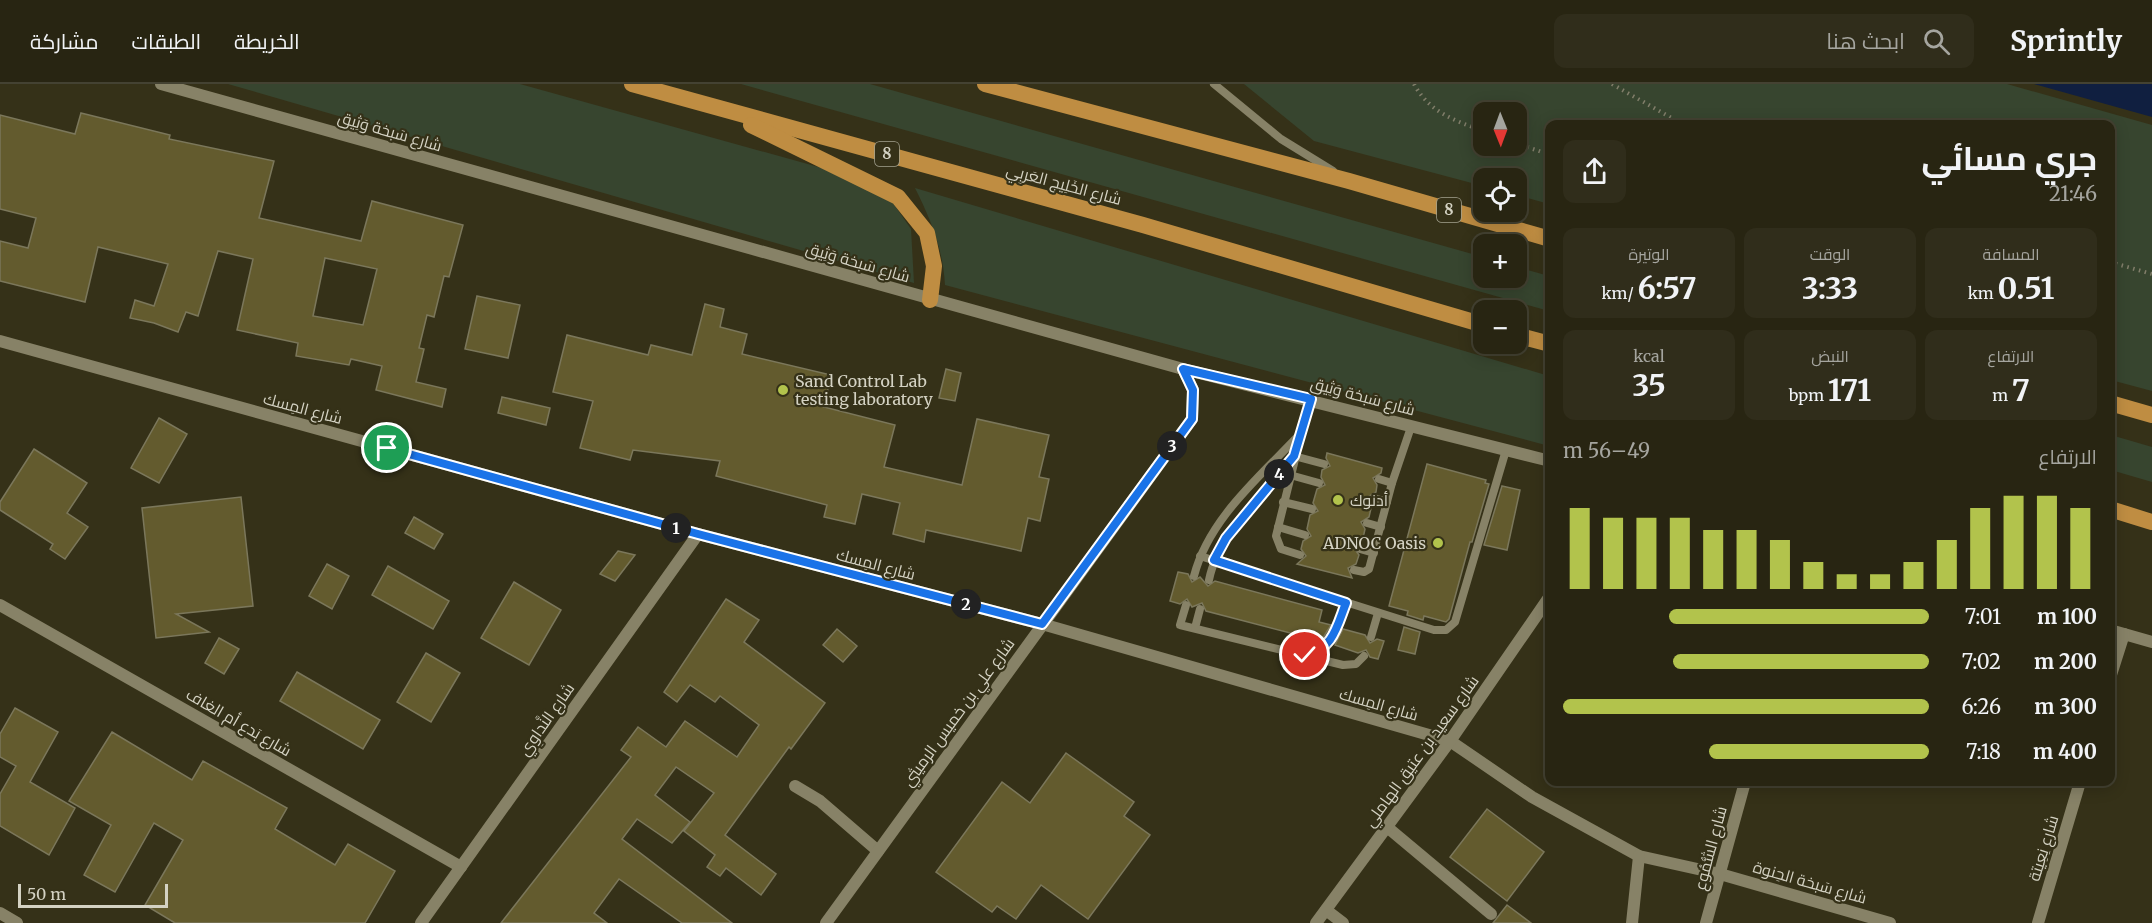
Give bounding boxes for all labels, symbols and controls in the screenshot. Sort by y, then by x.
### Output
search box [1554,14,1974,68]
text: Sprintly [2010,23,2122,59]
icon: search [1920,25,1953,58]
text: ابحث هنا [1826,27,1905,55]
text: مشاركة [30,28,99,55]
text: الطبقات [132,28,201,55]
text: الخريطة [234,28,300,55]
north arrow [1473,102,1527,156]
map controls [1473,102,1527,354]
street label: شارع سَبخة وَثِيق [335,107,444,157]
text: جري مسائي [1922,138,2097,179]
button: share [1563,140,1626,203]
road number: 8 [875,142,899,166]
street label: شارع الخَلِيج العَربِي [1003,159,1124,213]
button: locate [1473,168,1527,222]
text: 21:46 [2049,181,2097,206]
road number: 8 [1437,198,1461,222]
button: + [1473,234,1527,288]
street label: شارع سَبخة وَثِيق [803,238,912,288]
text: الوتيرة [1628,244,1670,264]
text: الوقت [1810,244,1850,264]
text: المسافة [1983,244,2039,264]
text: 6:57 [1638,269,1697,307]
text: 3:33 [1802,269,1858,307]
text: 0.51 [1997,269,2054,307]
text: /km [1601,283,1638,303]
text: km [1968,283,1997,303]
button: − [1473,300,1527,354]
text: kcal [1633,346,1665,366]
text: النبض [1811,346,1849,366]
text: الارتفاع [1988,346,2034,366]
text: 35 [1632,366,1666,404]
place label: Sand Control Lab testing laboratory [795,371,933,409]
text: 171 [1828,371,1871,409]
text: 7 [2012,371,2030,409]
street label: شارع سَبخة وَثِيق [1308,372,1417,421]
marker: Sand Control Lab testing laboratory [776,383,790,397]
text: bpm [1789,385,1828,405]
text: m [1992,385,2012,405]
street label: شارع المِسك [261,388,345,430]
pin [361,422,412,473]
icon: arrive [370,431,403,464]
pin: 3 [1157,431,1187,461]
text: 3 [1167,436,1177,456]
text: 49–56 m [1563,438,1650,463]
text: الارتفاع [2038,444,2097,469]
pin: 4 [1264,459,1294,489]
text: 4 [1274,464,1284,484]
place label: أدنوك [1350,490,1388,510]
marker: أدنوك [1331,493,1345,507]
pin: 1 [661,513,691,543]
text: 1 [672,518,680,538]
place label: ADNOC Oasis [1322,533,1426,553]
marker: ADNOC Oasis [1431,536,1445,550]
street label: شارع المِسك [834,544,918,586]
pin: 2 [951,589,981,619]
text: 2 [961,594,971,614]
text: 7:01 [1965,604,2001,629]
text: 100 m [2037,604,2097,629]
pin [1279,629,1330,680]
street label: شارع علي بن خميس الرميثي [897,634,1022,792]
icon: check [1288,638,1321,671]
text: 7:02 [1962,649,2001,674]
text: 200 m [2034,649,2097,674]
street label: شارع سعيد بن عتيق الهاملي [1359,671,1486,833]
street label: شارع النَّداوِي [514,679,582,761]
street label: شارع المِسك [1337,683,1421,727]
street label: شارع بَدع أم الغاف [182,684,295,762]
text: 6:26 [1961,694,2001,719]
text: 300 m [2034,694,2097,719]
text: 7:18 [1966,739,2001,764]
text: 400 m [2033,739,2097,764]
street label: شارع الشُّمُوع [1689,804,1733,893]
street label: شارع نِعِيتة [2024,813,2064,884]
street label: شارع سَبخة الحِنوة [1750,856,1869,910]
scale bar [18,881,168,908]
text: 50 m [27,884,66,904]

